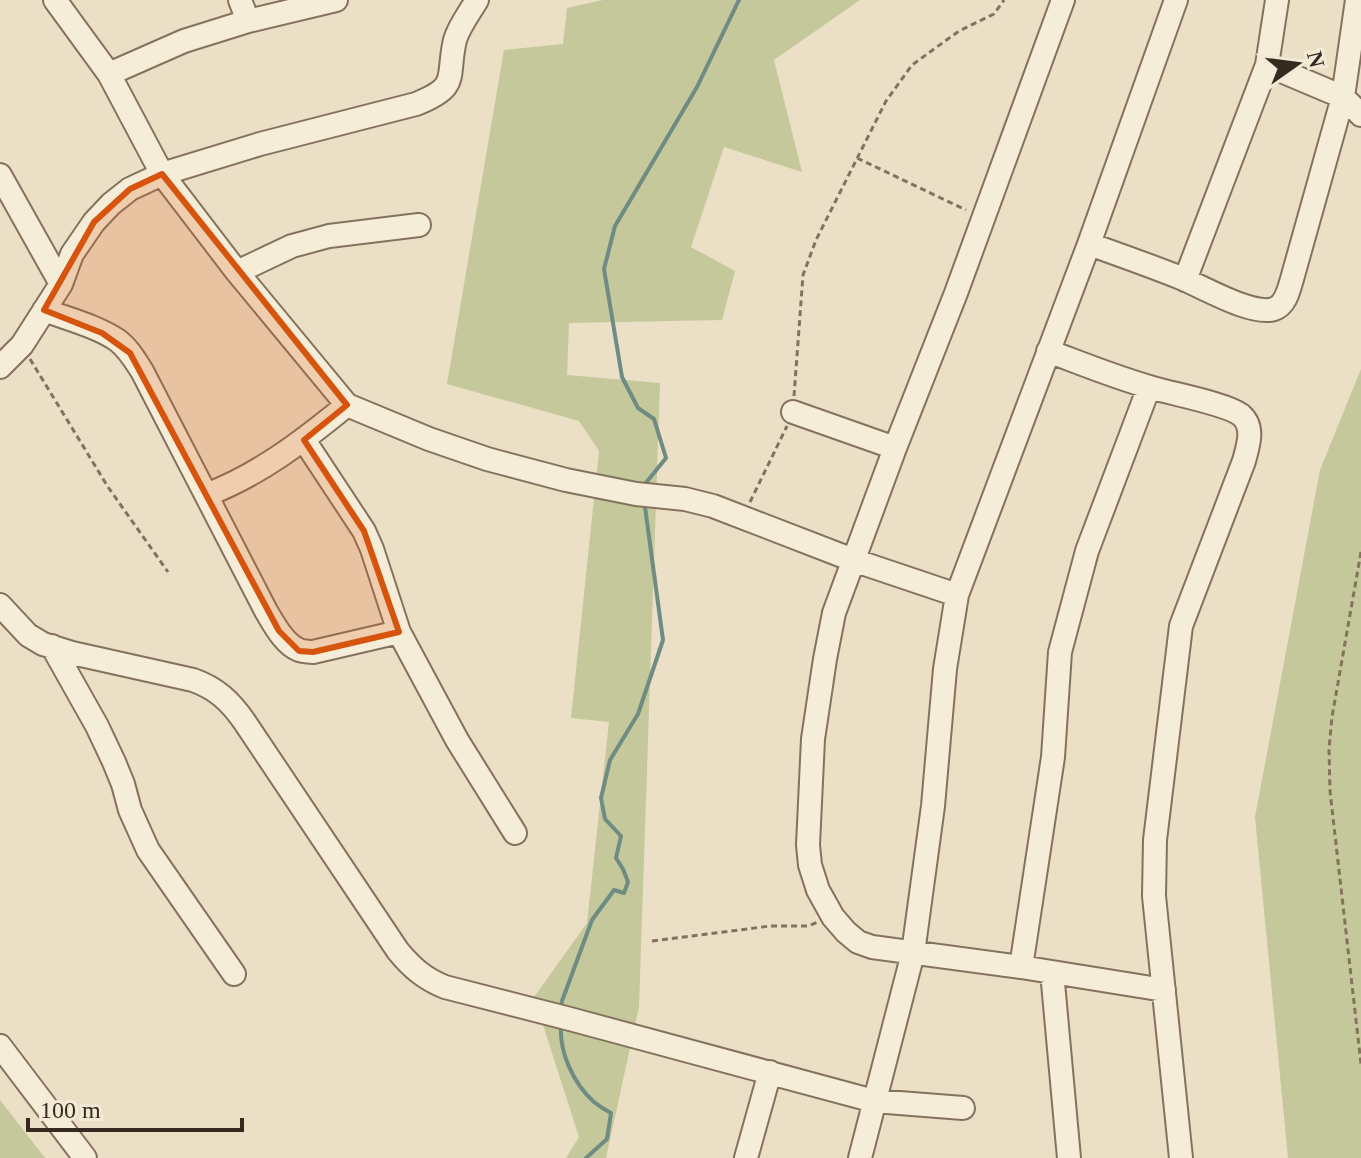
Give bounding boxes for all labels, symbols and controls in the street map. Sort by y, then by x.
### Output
north arrow [1257,24,1337,104]
text: N [1302,49,1330,70]
scale bar [28,1082,242,1132]
text: 100 m [40,1097,101,1123]

